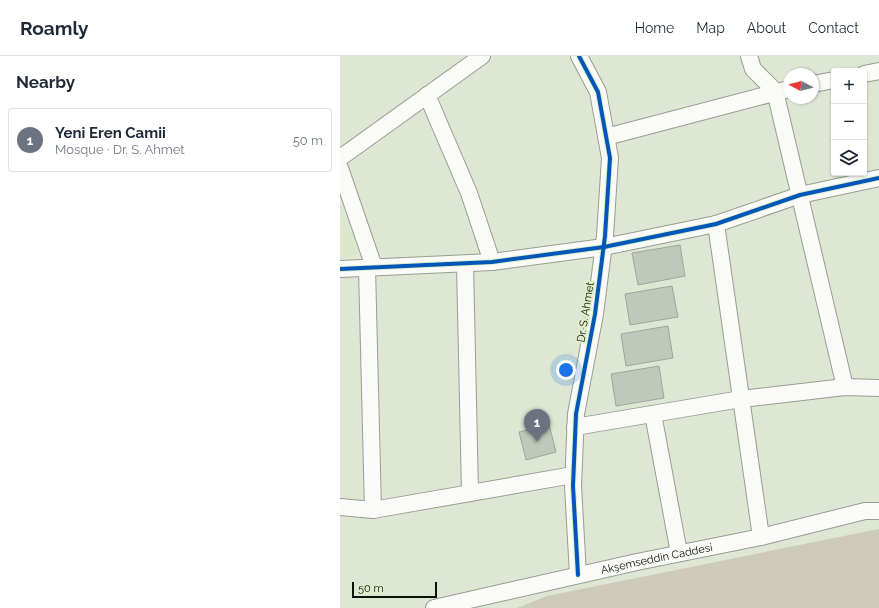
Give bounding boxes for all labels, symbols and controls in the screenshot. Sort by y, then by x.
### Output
text: Roamly [20,17,88,39]
text: Home [635,20,674,36]
text: Map [696,20,725,36]
text: About [747,20,786,36]
text: Contact [808,20,859,36]
north arrow [783,68,819,104]
map controls [831,68,867,176]
button: + [831,68,867,104]
text: Nearby [16,72,75,92]
button: − [831,104,867,140]
text: Yeni Eren Camii [55,124,166,142]
text: 1 [27,133,33,148]
text: 50 m [293,133,323,148]
button: layers [831,140,867,176]
text: Mosque · Dr. S. Ahmet [55,142,185,157]
street label: Dr. S. Ahmet [574,281,597,343]
your location [556,360,576,380]
pin: 1 [524,409,550,442]
street label: Akşemseddin Caddesi [600,541,714,577]
scale bar [352,580,437,599]
text: 50 m [358,582,384,595]

